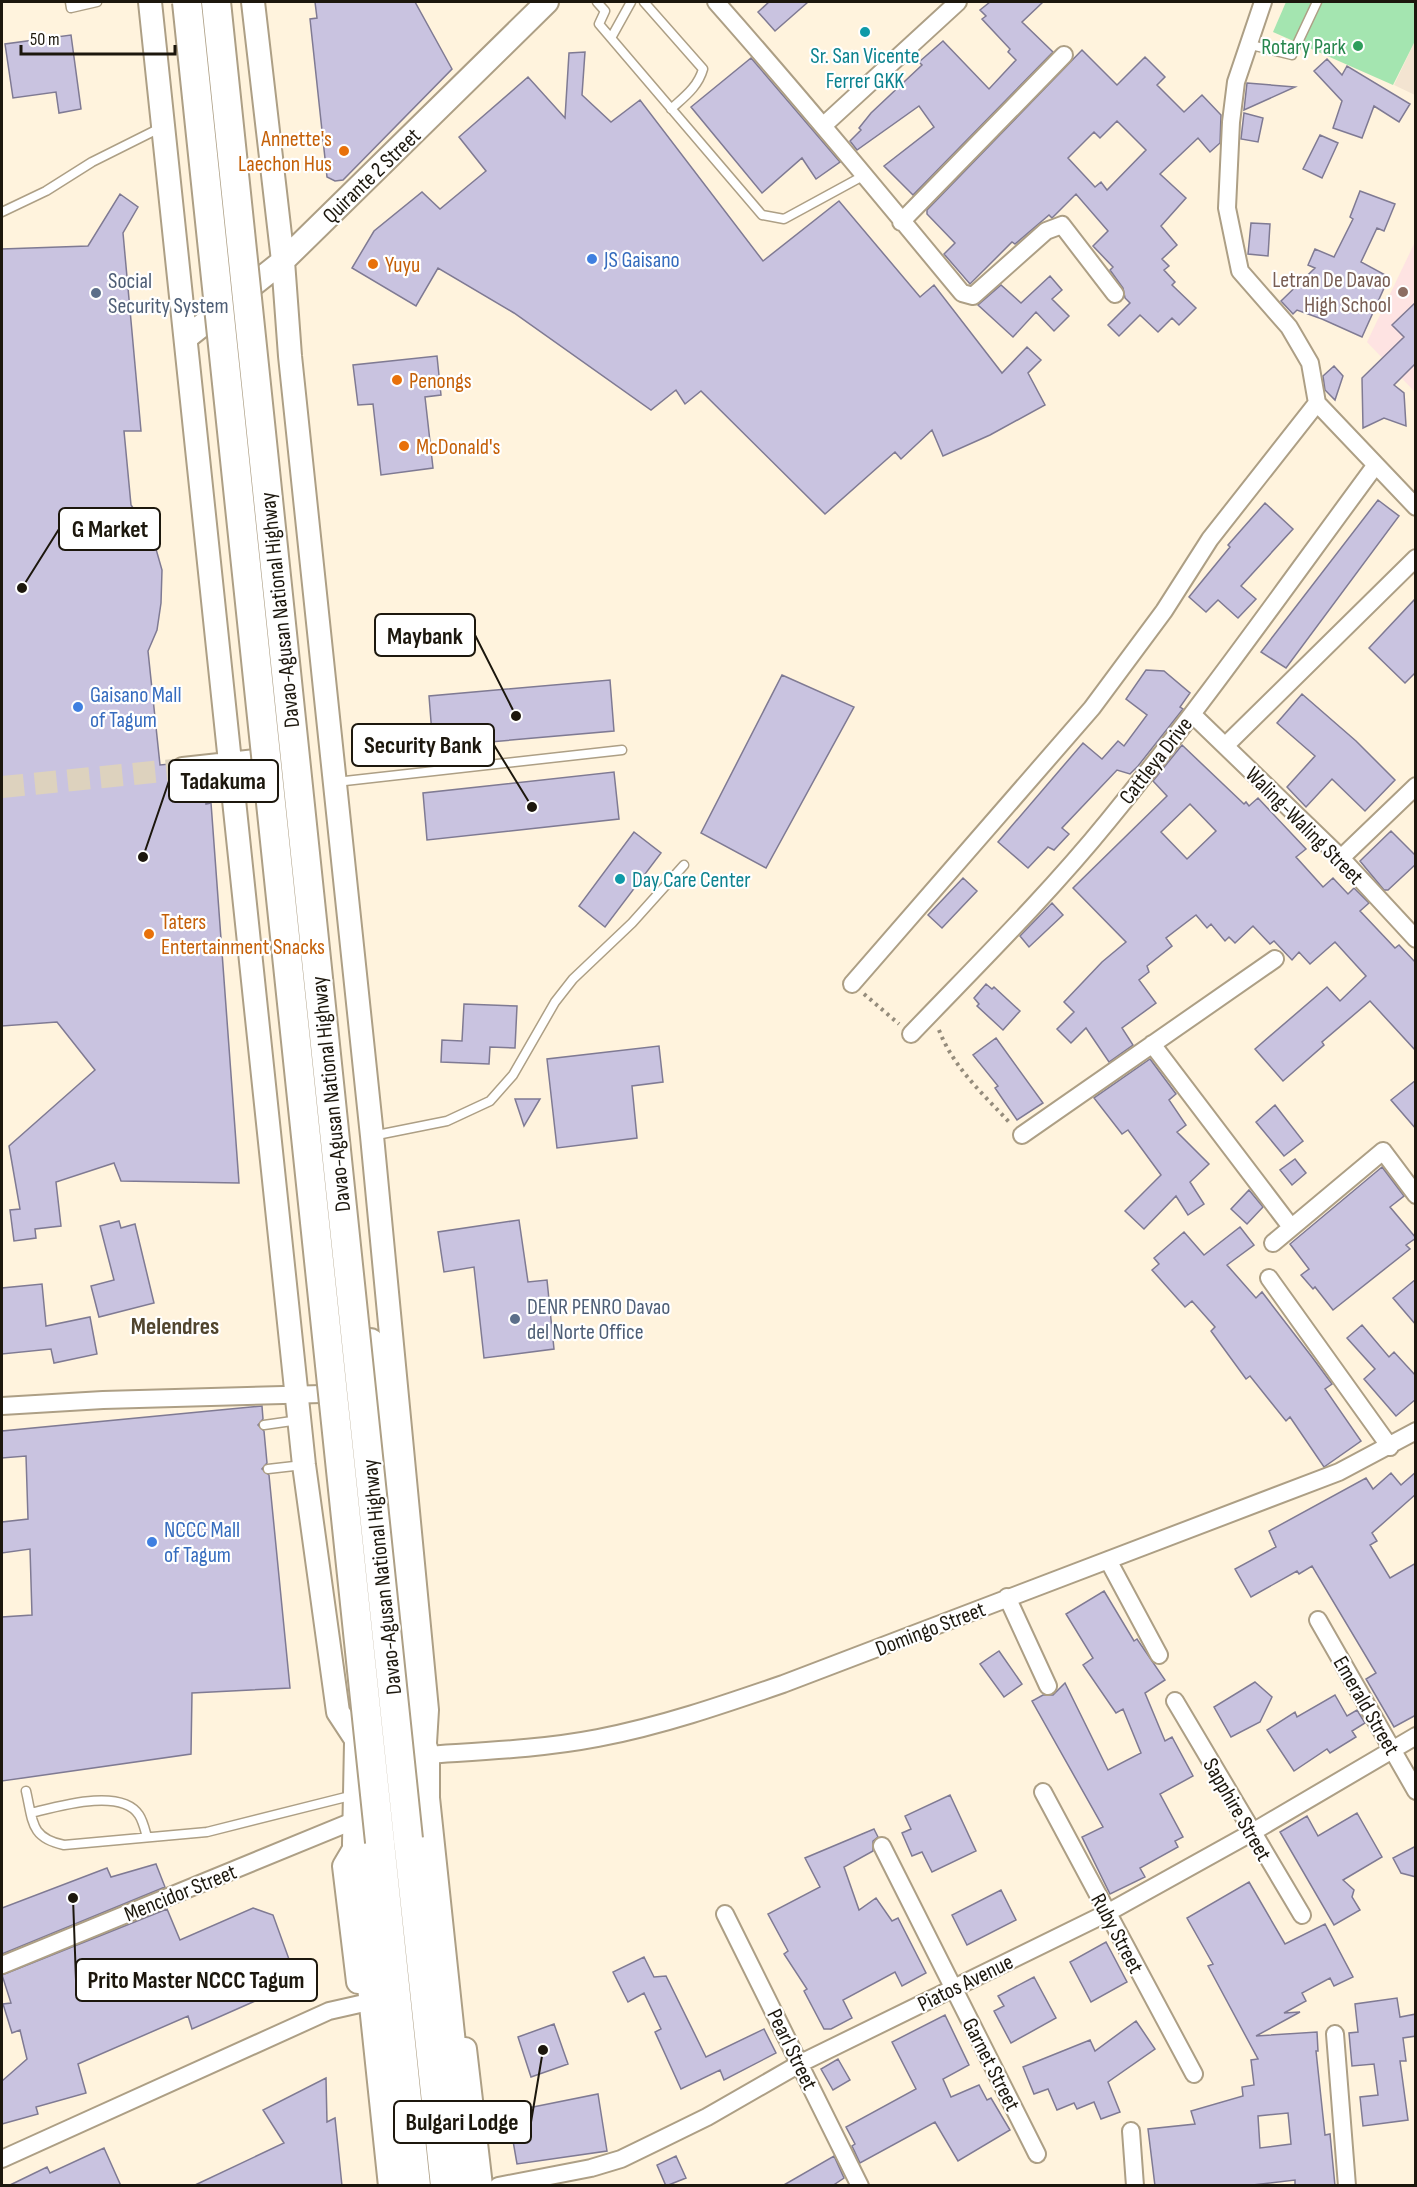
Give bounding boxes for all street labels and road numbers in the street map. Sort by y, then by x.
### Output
street label: Quirante 2 Street [317,122,427,230]
street label: Davao-Agusan National Highway [255,490,306,729]
street label: Cattleya Drive [1114,712,1199,810]
street label: Waling-Waling Street [1239,761,1369,891]
street label: Davao-Agusan National Highway [306,974,357,1213]
street label: Davao-Agusan National Highway [357,1457,408,1696]
street label: Domingo Street [872,1596,989,1663]
street label: Emerald Street [1327,1652,1405,1760]
street label: Sapphire Street [1196,1753,1277,1866]
street label: Mencidor Street [120,1859,241,1928]
street label: Ruby Street [1084,1889,1149,1979]
street label: Piatos Avenue [914,1949,1018,2018]
street label: Pearl Street [760,2005,823,2095]
street label: Garnet Street [956,2014,1026,2116]

